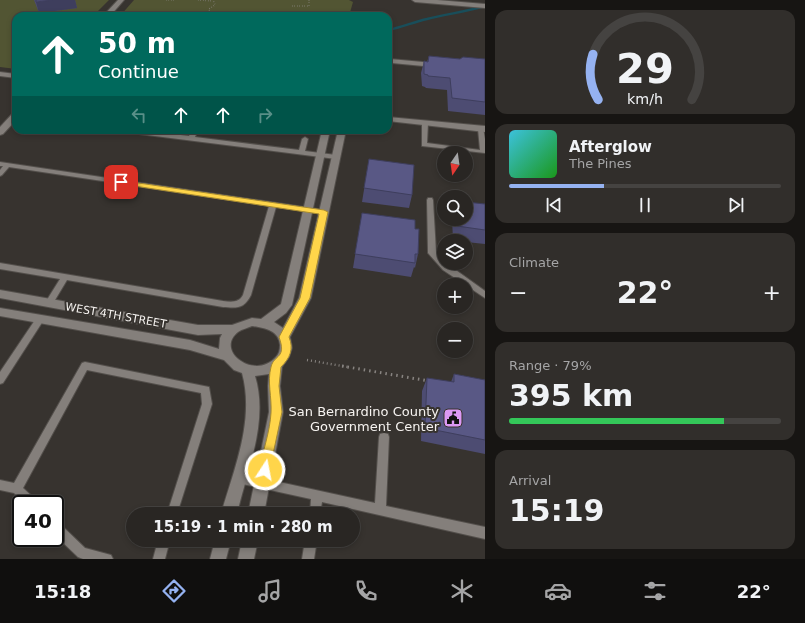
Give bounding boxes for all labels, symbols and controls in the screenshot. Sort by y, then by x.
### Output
text: 50 m [98,27,176,60]
icon: ahead [32,28,84,80]
text: 29 [616,44,674,93]
text: Continue [98,61,179,82]
text: km/h [627,91,663,107]
icon: left [128,104,150,126]
icon: ahead [170,104,192,126]
icon: ahead [212,104,234,126]
icon: right [254,104,276,126]
text: Afterglow [569,138,652,156]
north arrow [437,146,473,182]
map controls [437,146,473,358]
text: The Pines [569,156,632,171]
pin [104,165,138,199]
icon: arrive [110,171,132,193]
button: search [437,190,473,226]
icon: previous [543,194,565,216]
icon: pause [634,194,656,216]
icon: next [725,194,747,216]
button: layers [437,234,473,270]
text: Climate [509,255,559,270]
text: 22° [617,275,673,310]
button: + [437,278,473,314]
text: − [509,280,527,305]
text: + [763,280,781,305]
street label: WEST 4TH STREET [64,300,168,331]
button: − [437,322,473,358]
text: Range · 79% [509,358,592,373]
text: 395 km [509,378,633,413]
place label: San Bernardino County Government Center [289,404,440,434]
public building icon: San Bernardino County Government Center [442,407,464,429]
position arrow [244,449,286,491]
text: Arrival [509,473,551,488]
text: 15:19 [509,493,605,528]
speed limit sign: 40 [12,495,64,547]
text: 15:19 · 1 min · 280 m [153,518,333,536]
icon: directions [160,577,188,605]
icon: music [256,577,284,605]
icon: phone [352,577,380,605]
icon: climate [448,577,476,605]
icon: car [544,577,572,605]
icon: filters [641,577,669,605]
text: 15:18 [34,581,91,602]
text: 22° [737,581,771,602]

